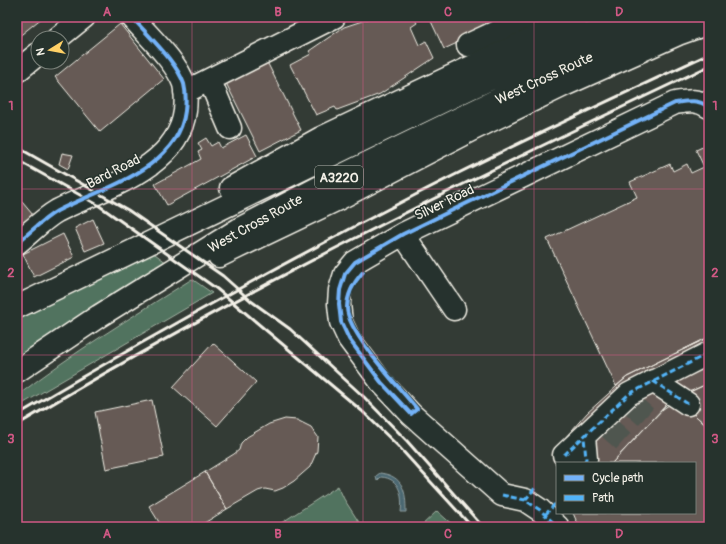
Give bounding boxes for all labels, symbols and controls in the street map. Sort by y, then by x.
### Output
text: A [103,4,112,20]
text: B [274,4,282,20]
text: C [444,4,452,20]
text: D [615,4,623,20]
north arrow [30,30,70,70]
text: N [33,46,48,57]
street label: West Cross Route [493,48,596,108]
text: 1 [8,98,14,114]
text: 1 [712,98,718,114]
street label: Bard Road [84,151,143,192]
road number: A3220 [315,166,363,188]
street label: Silver Road [412,181,477,224]
street label: West Cross Route [205,190,306,256]
text: 2 [7,265,15,281]
text: 2 [711,265,719,281]
text: 3 [7,431,15,447]
text: 3 [711,431,719,447]
legend [556,462,696,514]
text: Cycle path [592,471,644,486]
text: Path [592,491,614,506]
text: A [103,526,112,542]
text: B [274,526,282,542]
text: C [444,526,452,542]
text: D [615,526,623,542]

